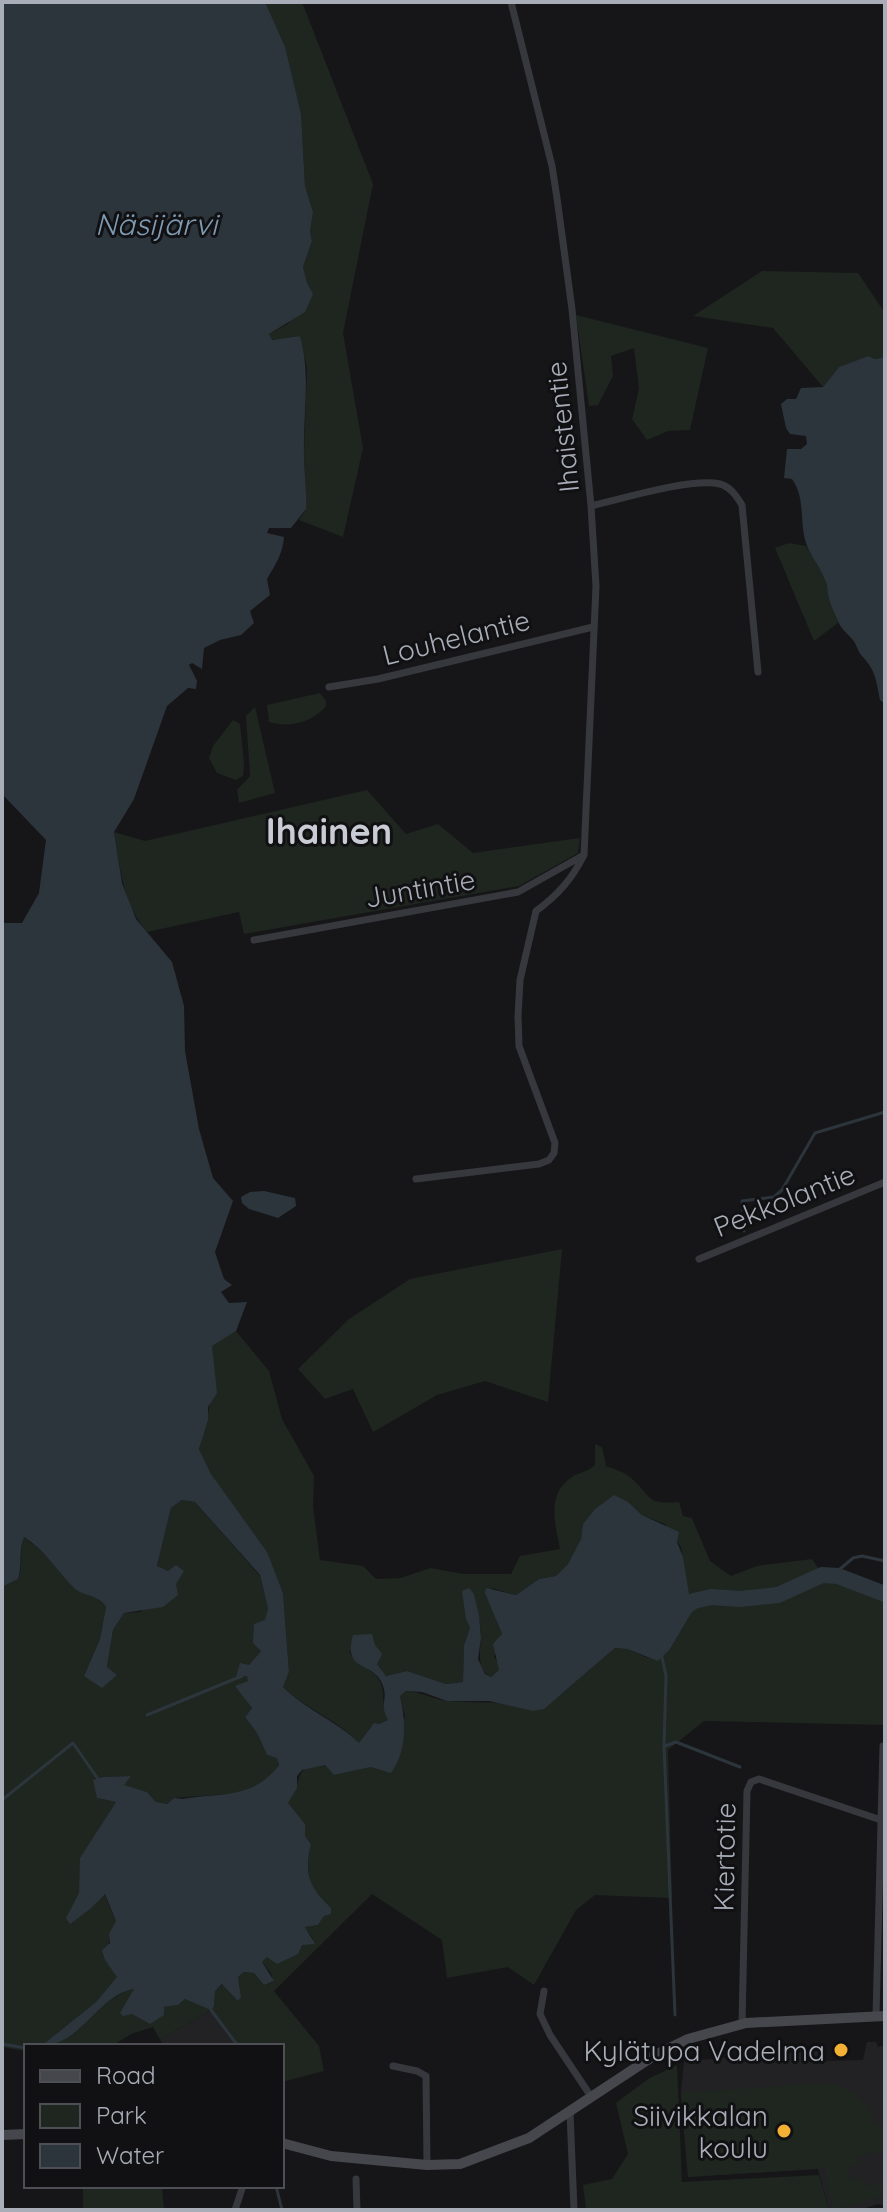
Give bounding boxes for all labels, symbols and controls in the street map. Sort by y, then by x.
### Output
water label: Näsijärvi [95,205,221,243]
street label: Ihaistentie [538,360,586,494]
street label: Louhelantie [379,602,533,672]
district label: Ihainen [266,808,392,853]
street label: Juntintie [362,861,478,915]
street label: Pekkolantie [708,1156,860,1244]
street label: Kiertotie [706,1802,742,1912]
place label: Kylätupa Vadelma [583,2033,825,2068]
marker: Kylätupa Vadelma [832,2041,850,2059]
legend [24,2044,284,2188]
text: Road [96,2060,156,2090]
place label: Siivikkalan koulu [633,2098,768,2165]
text: Park [96,2100,147,2130]
marker: Siivikkalan koulu [775,2122,793,2140]
text: Water [96,2140,164,2170]

